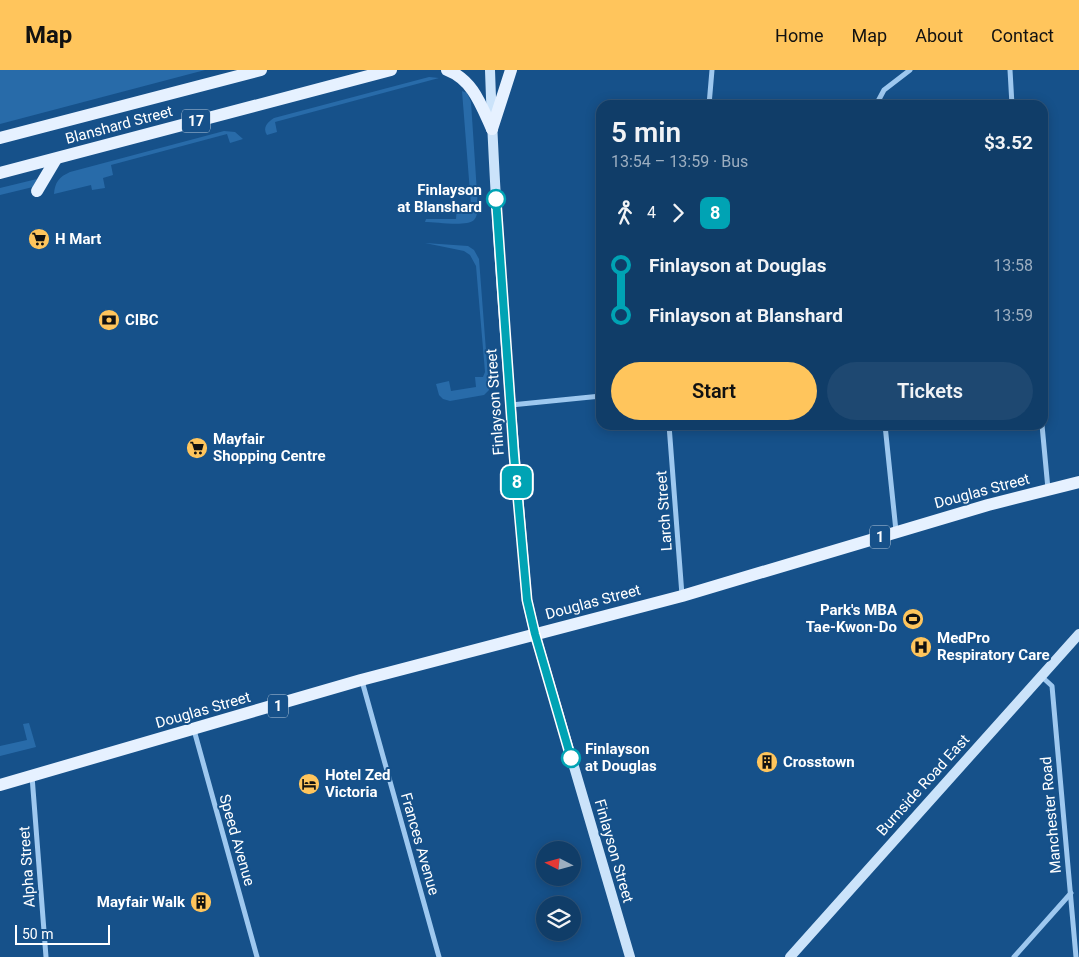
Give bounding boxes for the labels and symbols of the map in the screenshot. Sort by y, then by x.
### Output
street label: Blanshard Street [63,102,175,148]
road number: 17 [182,110,210,132]
place label: Finlayson at Blanshard [397,181,482,216]
marker: Finlayson at Blanshard [486,189,506,209]
supermarket icon: H Mart [27,227,51,251]
place label: H Mart [55,230,101,248]
bank icon: CIBC [97,308,121,332]
place label: CIBC [125,311,159,329]
street label: Finlayson Street [482,348,508,456]
place label: Mayfair Shopping Centre [213,430,326,465]
supermarket icon: Mayfair Shopping Centre [185,436,209,460]
line badge: 8 [501,466,533,498]
street label: Larch Street [652,470,676,552]
street label: Douglas Street [932,470,1032,512]
road number: 1 [870,526,890,548]
street label: Douglas Street [543,581,643,623]
place label: Park's MBA Tae-Kwon-Do [806,601,898,636]
sports icon: Park's MBA Tae-Kwon-Do [901,607,925,631]
place label: MedPro Respiratory Care [937,629,1050,664]
hospital icon: MedPro Respiratory Care [909,635,933,659]
street label: Douglas Street [153,688,253,732]
road number: 1 [268,694,288,718]
street label: Burnside Road East [873,731,973,839]
place label: Finlayson at Douglas [585,740,657,775]
marker: Finlayson at Douglas [561,748,581,768]
building icon: Crosstown [755,750,779,774]
place label: Crosstown [783,753,855,771]
street label: Manchester Road [1037,756,1065,874]
place label: Hotel Zed Victoria [325,766,390,801]
hotel icon: Hotel Zed Victoria [297,772,321,796]
street label: Frances Avenue [397,791,443,897]
street label: Speed Avenue [215,792,259,888]
street label: Finlayson Street [591,797,637,905]
street label: Alpha Street [15,826,39,908]
north arrow [536,841,581,886]
building icon: Mayfair Walk [189,890,213,914]
place label: Mayfair Walk [97,893,186,911]
scale bar [15,922,110,945]

